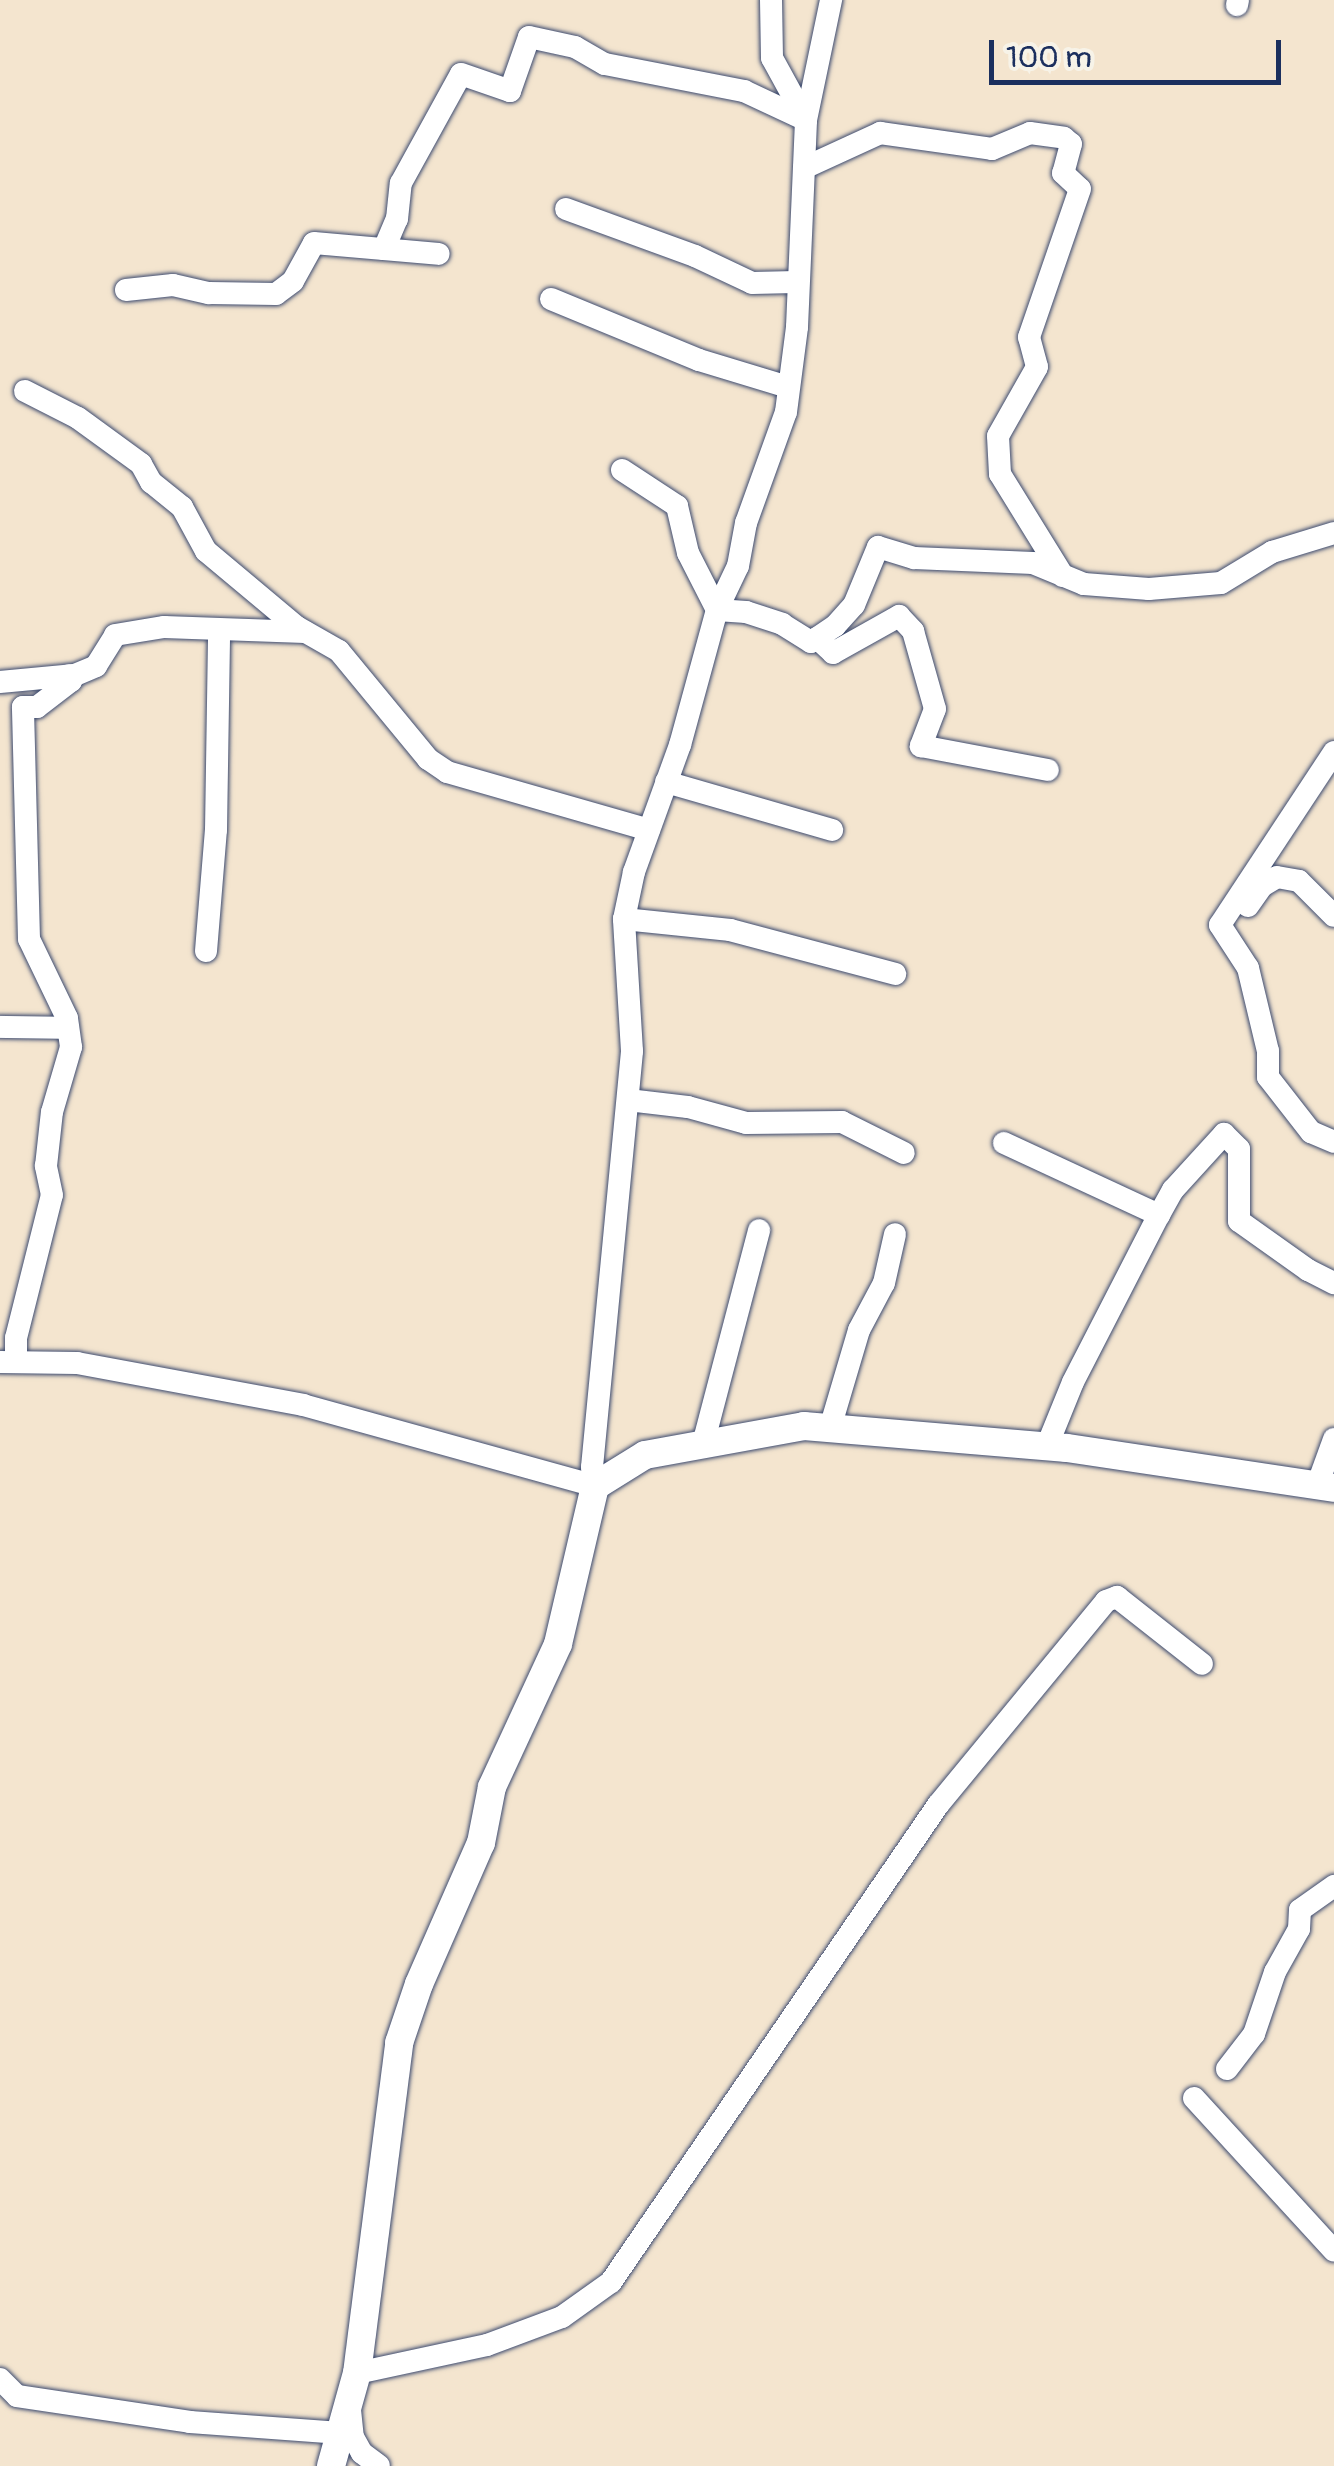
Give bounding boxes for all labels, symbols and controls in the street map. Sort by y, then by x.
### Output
scale bar [994,20,1286,82]
text: 100 m [1006,39,1092,76]

